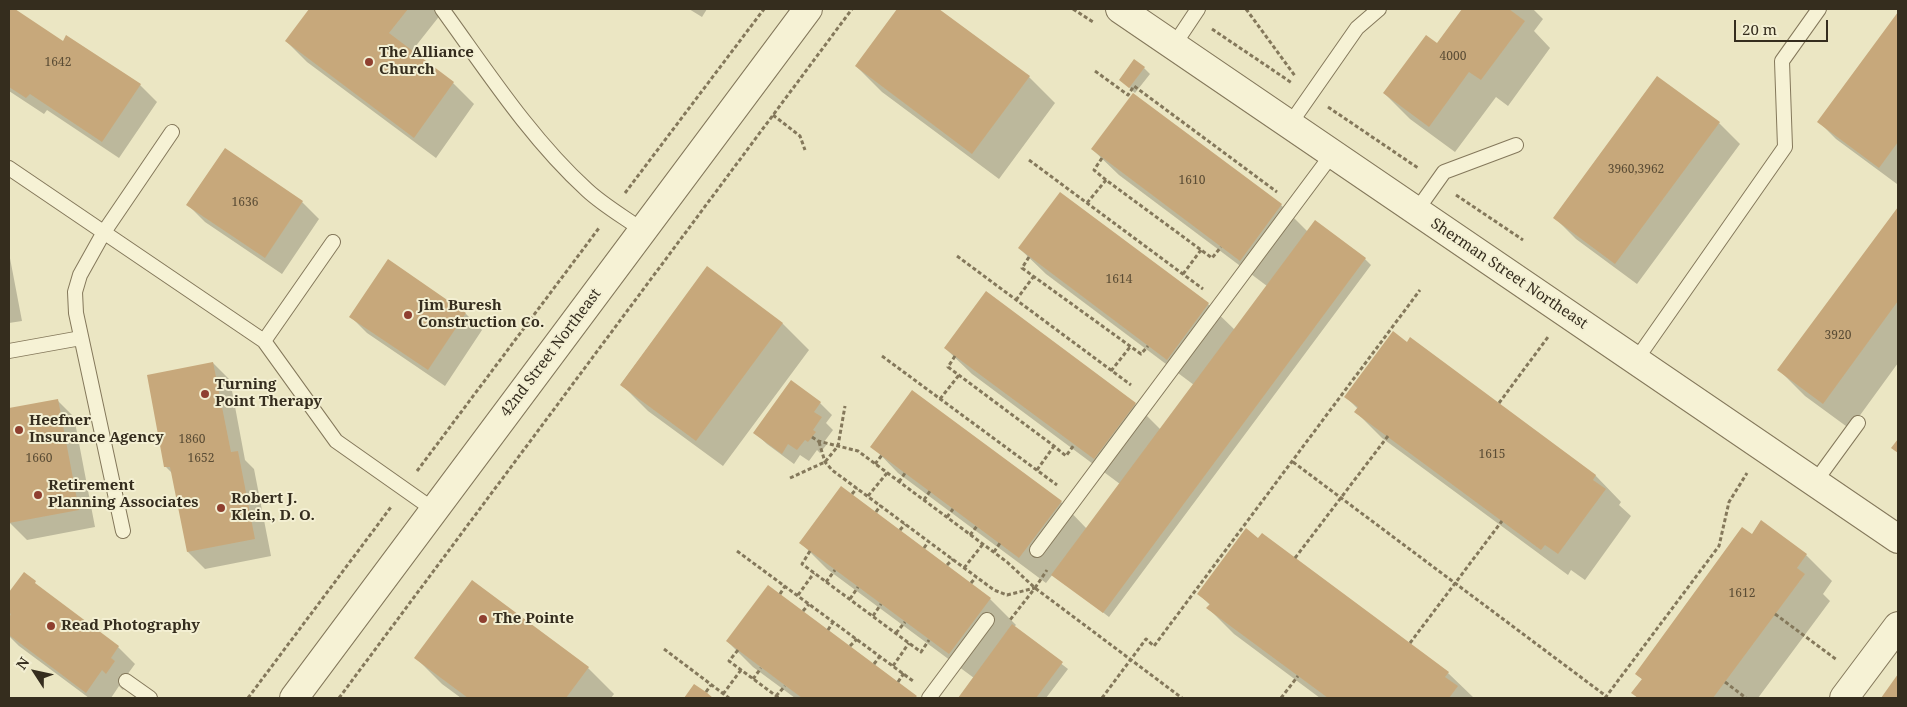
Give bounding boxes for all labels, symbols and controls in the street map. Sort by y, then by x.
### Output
scale bar [1737,10,1831,42]
text: 20 m [1742,19,1777,39]
place label: The Alliance Church [379,44,474,79]
house number: 4000 [1440,50,1466,64]
house number: 1642 [45,56,71,70]
marker: The Alliance Church [363,56,375,68]
house number: 3960,3962 [1608,163,1664,177]
house number: 1610 [1179,174,1205,188]
house number: 1636 [232,196,258,210]
street label: Sherman Street Northeast [1427,215,1591,333]
house number: 1614 [1106,273,1132,287]
street label: 42nd Street Northeast [497,285,605,421]
place label: Jim Buresh Construction Co. [418,297,544,332]
marker: Jim Buresh Construction Co. [402,309,414,321]
house number: 3920 [1825,329,1851,343]
place label: Turning Point Therapy [215,376,322,411]
marker: Turning Point Therapy [199,388,211,400]
place label: Heefner Insurance Agency [29,412,164,447]
marker: Heefner Insurance Agency [13,424,25,436]
house number: 1860 [179,433,205,447]
house number: 1615 [1479,448,1505,462]
house number: 1660 [26,452,52,466]
house number: 1652 [188,452,214,466]
place label: Retirement Planning Associates [48,477,198,512]
marker: Retirement Planning Associates [32,489,44,501]
place label: Robert J. Klein, D. O. [231,490,315,525]
marker: Robert J. Klein, D. O. [215,502,227,514]
house number: 1612 [1729,587,1755,601]
place label: The Pointe [493,610,574,628]
marker: The Pointe [477,613,489,625]
place label: Read Photography [61,617,200,635]
marker: Read Photography [45,620,57,632]
north arrow [10,647,60,697]
text: N [11,653,33,673]

